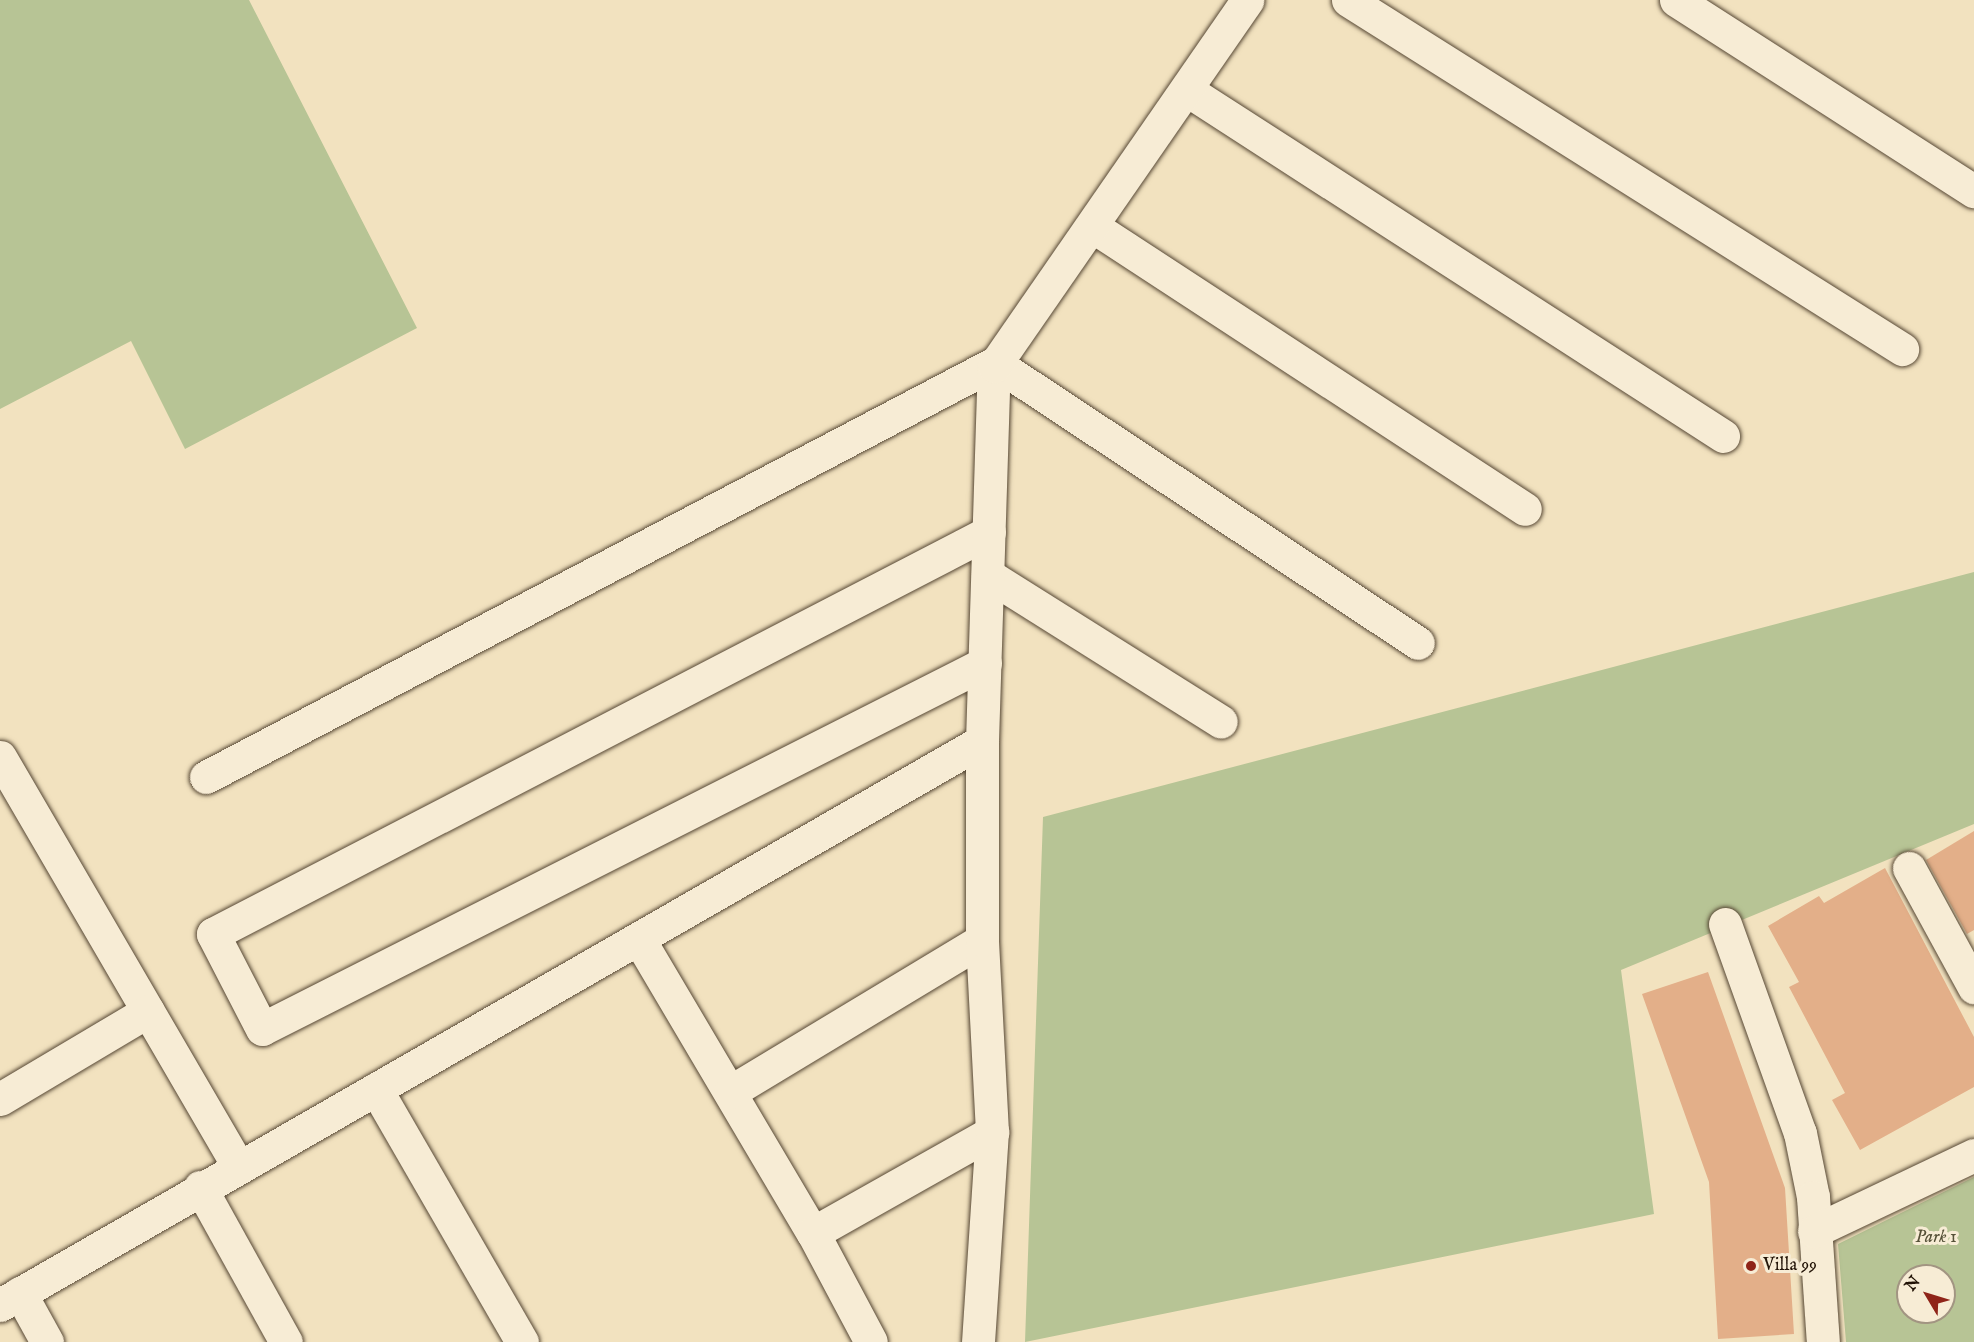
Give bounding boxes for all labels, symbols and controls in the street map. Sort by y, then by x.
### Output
park label: Park 1 [1915,1227,1957,1249]
place label: Villa 99 [1763,1255,1817,1277]
marker: Villa 99 [1744,1259,1758,1273]
north arrow [1896,1264,1956,1324]
text: N [1901,1273,1926,1296]

